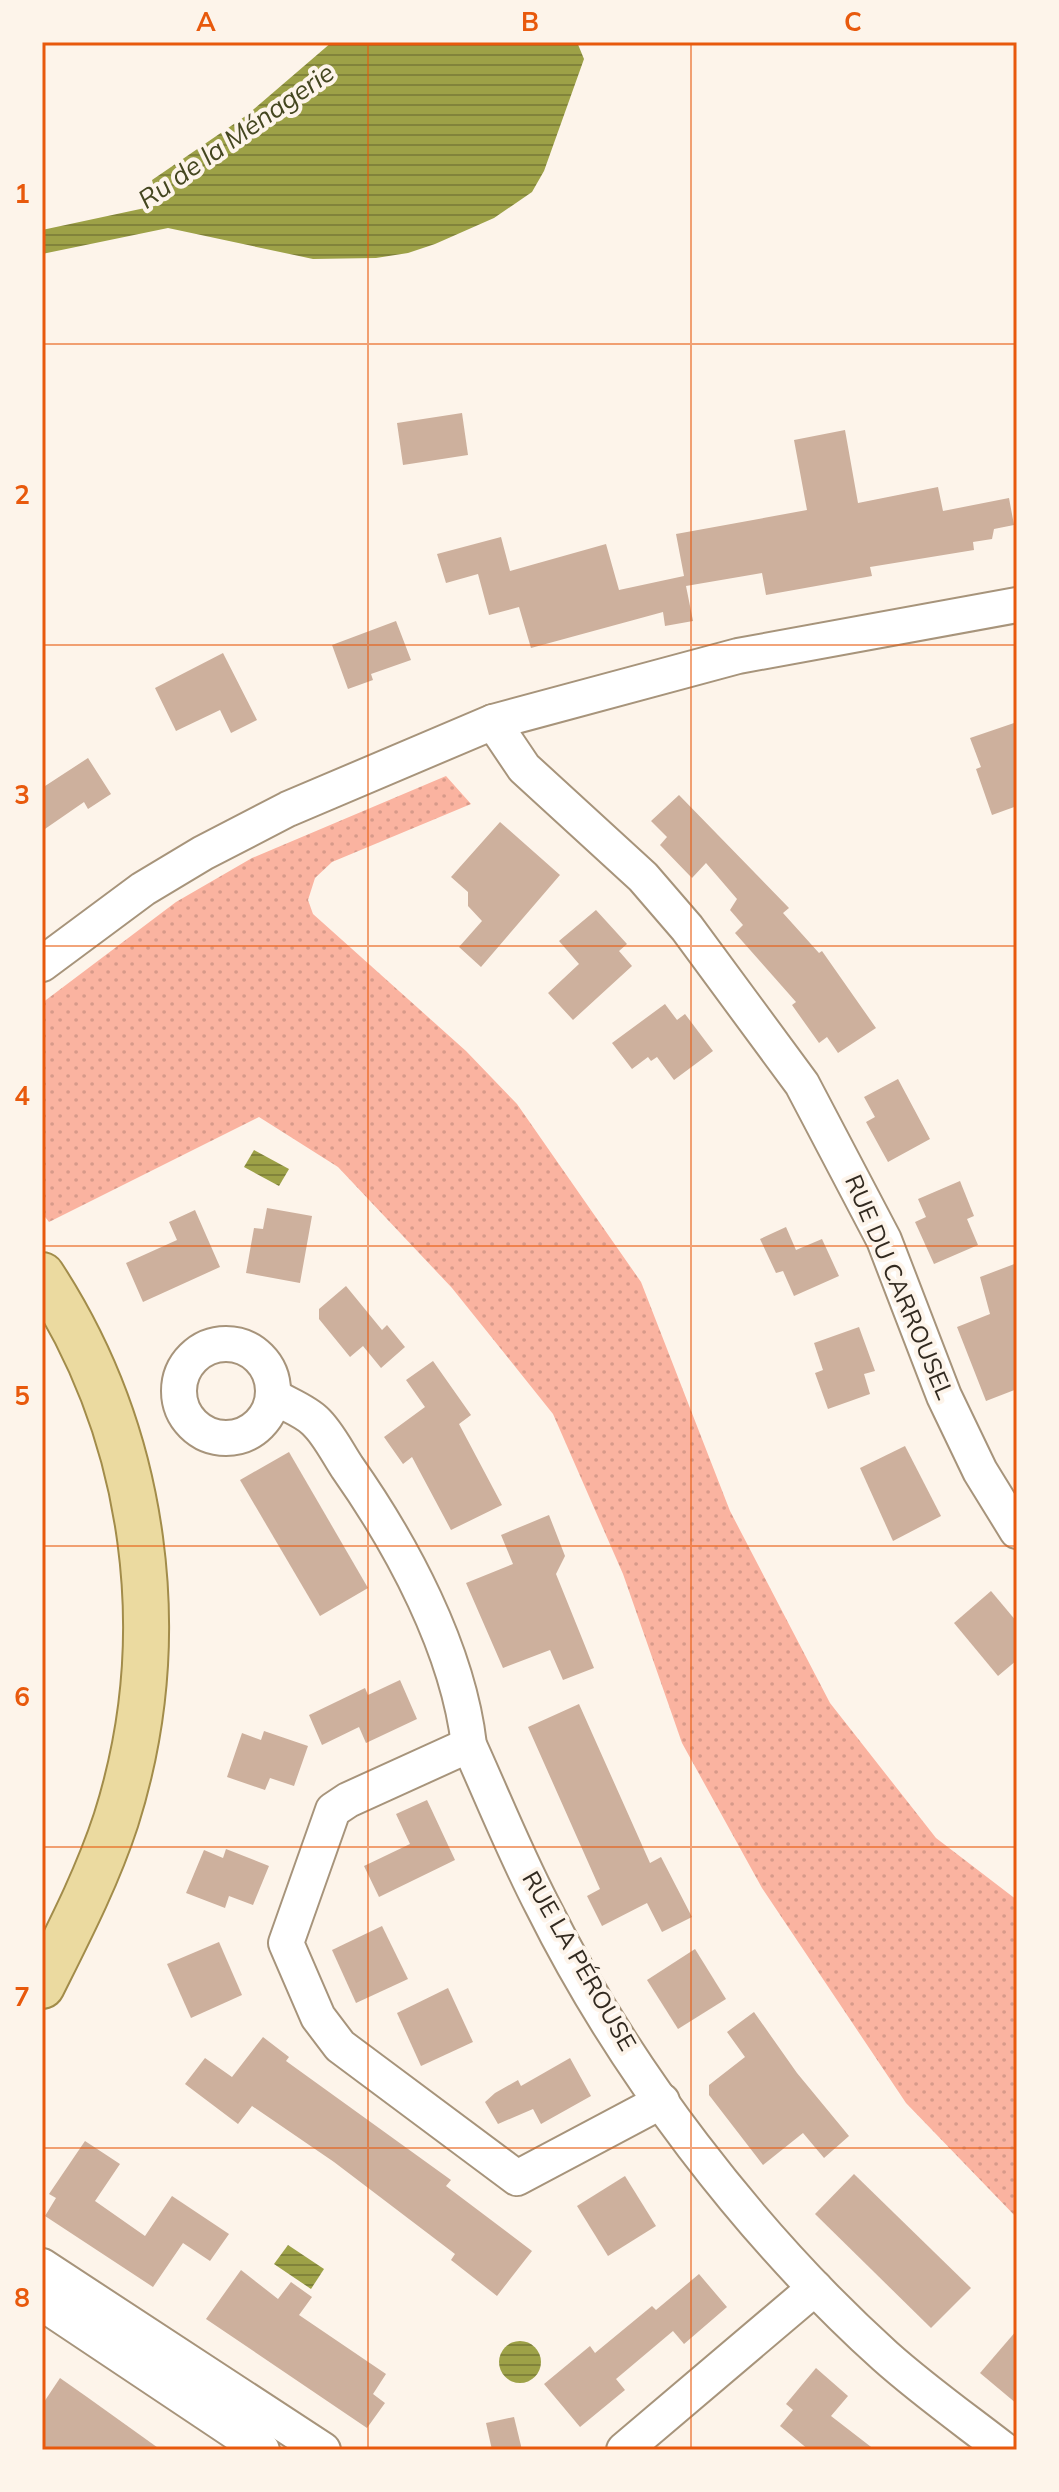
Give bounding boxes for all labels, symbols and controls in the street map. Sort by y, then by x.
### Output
text: A [196,5,216,38]
text: B [521,5,539,38]
text: C [844,5,862,38]
water label: Ru de la Ménagerie [131,56,340,216]
text: 1 [14,177,30,210]
text: 2 [14,478,30,511]
text: 3 [14,778,30,811]
text: 4 [14,1079,30,1112]
street label: RUE DU CARROUSEL [839,1170,961,1403]
text: 5 [14,1379,30,1412]
text: 6 [14,1680,30,1713]
street label: RUE LA PÉROUSE [516,1865,643,2056]
text: 7 [14,1980,30,2013]
text: 8 [14,2281,30,2314]

